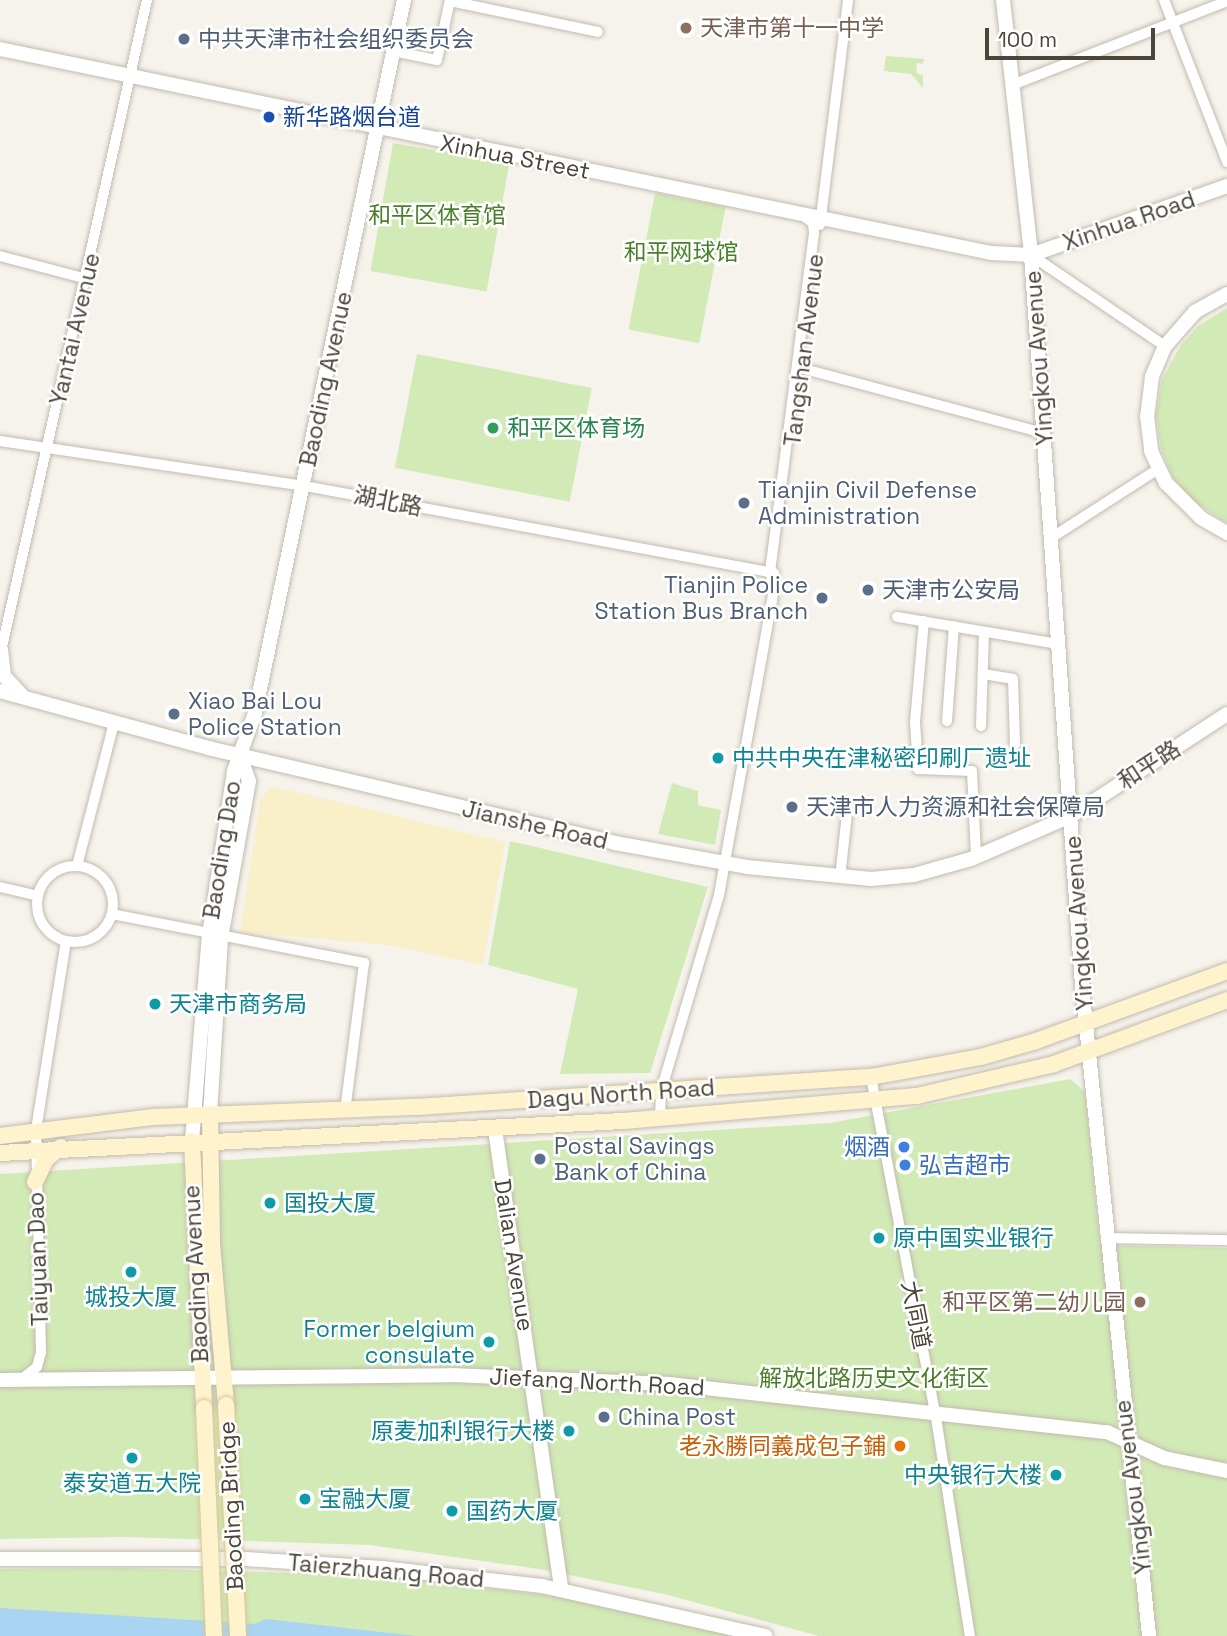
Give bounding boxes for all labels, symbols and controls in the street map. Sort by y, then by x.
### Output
place label: 天津市第十一中学 [700,14,884,42]
scale bar [989,14,1159,58]
marker: 天津市第十一中学 [678,20,694,36]
place label: 中共天津市社会组织委员会 [198,25,474,53]
text: 100 m [998,26,1057,53]
marker: 中共天津市社会组织委员会 [176,31,192,47]
place label: 新华路烟台道 [283,103,421,131]
marker: 新华路烟台道 [261,109,277,125]
street label: Xinhua Street [438,129,592,185]
street label: Xinhua Road [1059,185,1199,257]
park label: 和平区体育馆 [368,201,506,229]
park label: 和平网球馆 [624,238,738,266]
street label: Yantai Avenue [44,250,106,408]
street label: Tangshan Avenue [778,252,830,448]
street label: Yingkou Avenue [1019,269,1059,447]
street label: Baoding Avenue [294,289,358,469]
place label: 和平区体育场 [507,414,645,442]
marker: 和平区体育场 [485,420,501,436]
place label: Tianjin Civil Defense Administration [758,476,977,530]
street label: 湖北路 [352,481,424,521]
marker: Tianjin Civil Defense Administration [736,495,752,511]
place label: Tianjin Police Station Bus Branch [594,571,808,625]
place label: 天津市公安局 [882,576,1020,604]
marker: 天津市公安局 [860,582,876,598]
marker: Tianjin Police Station Bus Branch [814,590,830,606]
place label: Xiao Bai Lou Police Station [188,687,342,741]
marker: Xiao Bai Lou Police Station [166,706,182,722]
street label: 和平路 [1113,735,1185,795]
place label: 中共中央在津秘密印刷厂遗址 [732,744,1031,772]
marker: 中共中央在津秘密印刷厂遗址 [710,750,726,766]
street label: Baoding Dao [197,779,247,921]
place label: 天津市人力资源和社会保障局 [806,793,1105,821]
street label: Jianshe Road [459,795,611,855]
marker: 天津市人力资源和社会保障局 [784,799,800,815]
street label: Yingkou Avenue [1059,834,1099,1012]
place label: 天津市商务局 [169,990,307,1018]
marker: 天津市商务局 [147,996,163,1012]
street label: Dagu North Road [526,1074,716,1114]
place label: Postal Savings Bank of China [554,1132,715,1186]
place label: 烟酒 [844,1133,890,1161]
marker: 烟酒 [896,1139,912,1155]
marker: Postal Savings Bank of China [532,1151,548,1167]
place label: 弘吉超市 [919,1151,1011,1179]
marker: 弘吉超市 [897,1157,913,1173]
street label: Dalian Avenue [488,1177,540,1333]
street label: Baoding Avenue [178,1184,214,1364]
place label: 国投大厦 [284,1189,376,1217]
street label: Taiyuan Dao [22,1191,54,1327]
marker: 国投大厦 [262,1195,278,1211]
place label: 原中国实业银行 [893,1224,1054,1252]
marker: 原中国实业银行 [871,1230,887,1246]
marker: 城投大厦 [123,1264,139,1280]
street label: 大同道 [896,1279,936,1351]
place label: 城投大厦 [85,1283,177,1311]
place label: 和平区第二幼儿园 [942,1288,1126,1316]
marker: 和平区第二幼儿园 [1132,1294,1148,1310]
place label: Former belgium consulate [304,1315,475,1369]
marker: Former belgium consulate [481,1334,497,1350]
street label: Jiefang North Road [489,1363,705,1401]
park label: 解放北路历史文化街区 [759,1364,989,1392]
street label: Yingkou Avenue [1109,1398,1157,1576]
place label: China Post [618,1403,736,1431]
marker: China Post [596,1409,612,1425]
place label: 原麦加利银行大楼 [371,1417,555,1445]
street label: Baoding Bridge [213,1420,249,1592]
marker: 原麦加利银行大楼 [561,1423,577,1439]
place label: 老永勝同義成包子鋪 [679,1432,886,1460]
marker: 老永勝同義成包子鋪 [892,1438,908,1454]
marker: 泰安道五大院 [124,1450,140,1466]
place label: 中央银行大楼 [904,1461,1042,1489]
marker: 中央银行大楼 [1048,1467,1064,1483]
place label: 泰安道五大院 [63,1469,201,1497]
place label: 宝融大厦 [319,1485,411,1513]
marker: 宝融大厦 [297,1491,313,1507]
place label: 国药大厦 [466,1497,558,1525]
marker: 国药大厦 [444,1503,460,1519]
street label: Taierzhuang Road [287,1549,485,1593]

